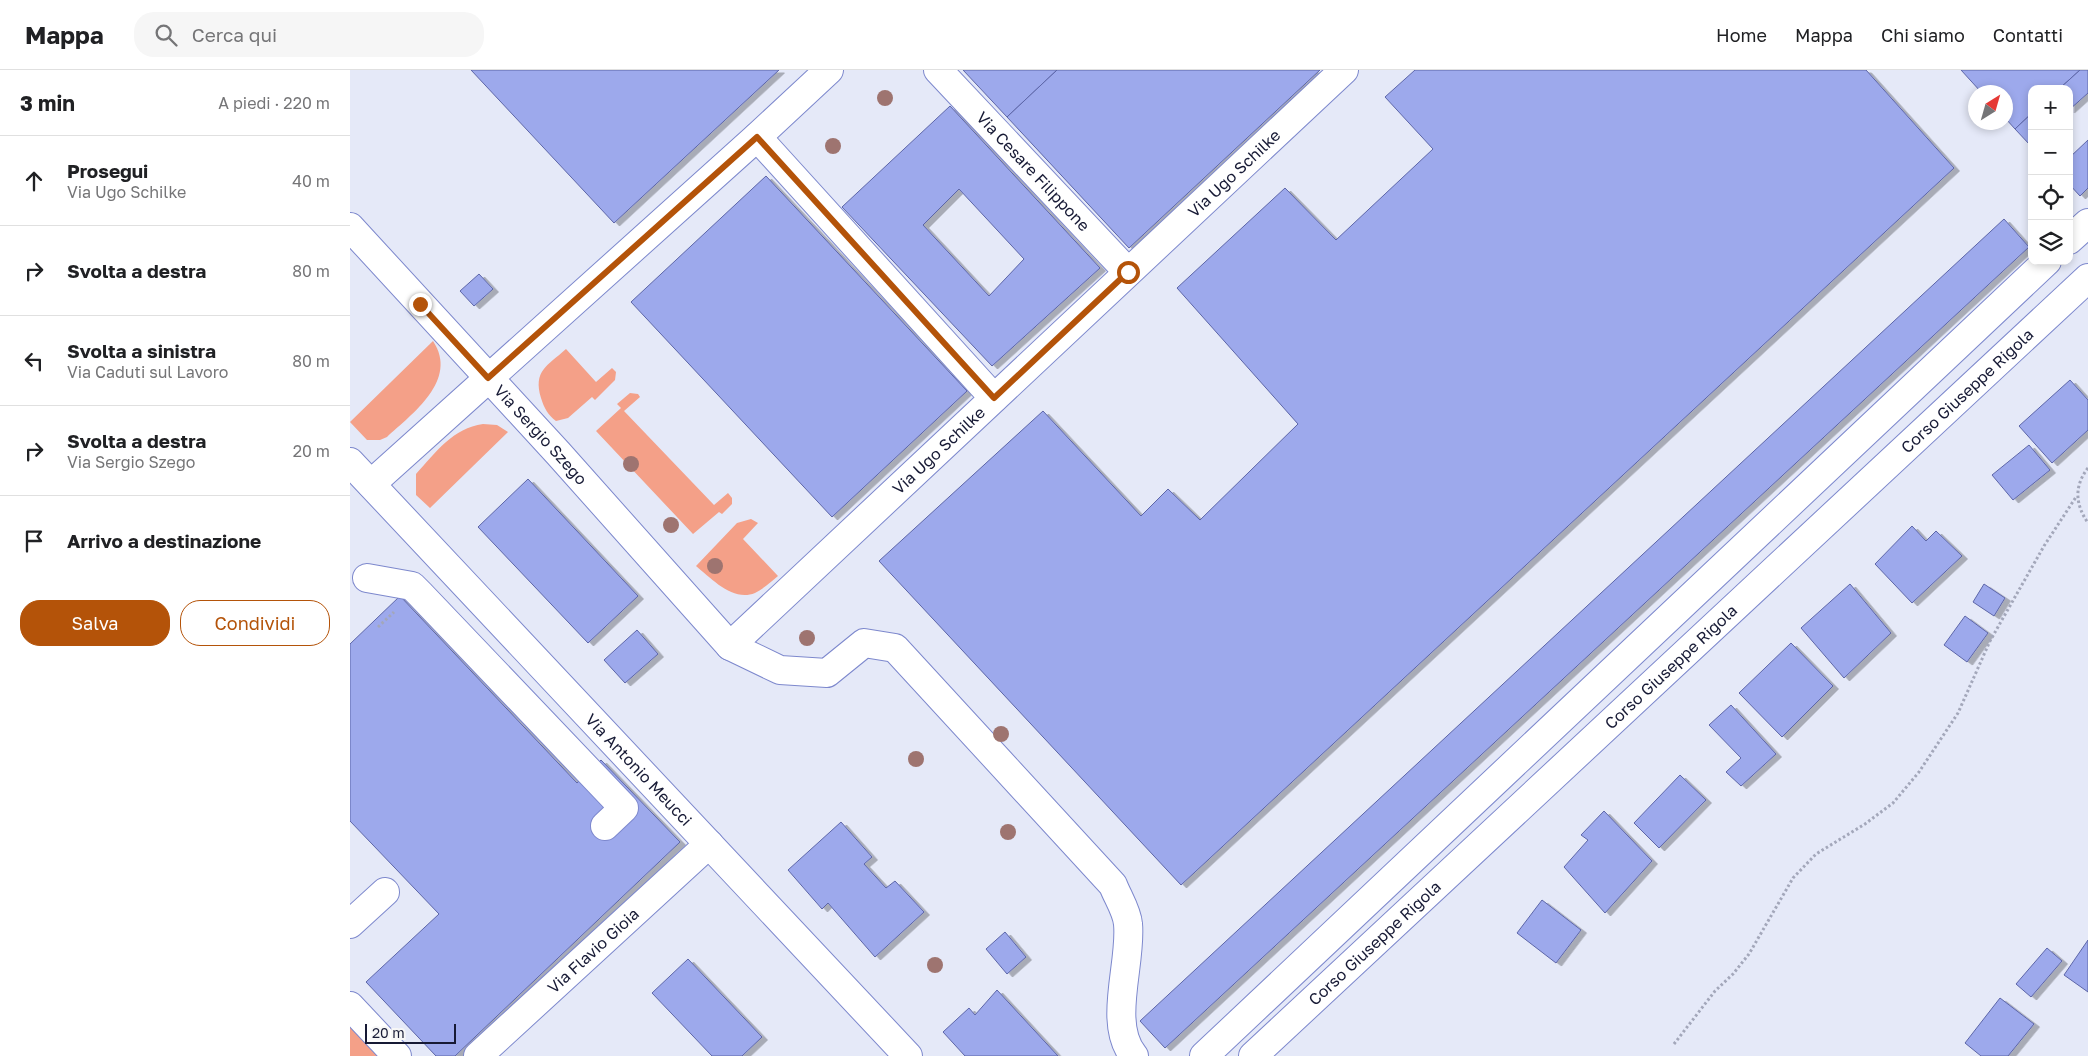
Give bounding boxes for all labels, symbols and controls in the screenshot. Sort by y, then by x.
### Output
search box [134,12,484,57]
text: Mappa [25,20,104,49]
icon: search [152,21,180,49]
text: Cerca qui [192,23,277,46]
text: Home [1716,24,1767,46]
text: Mappa [1795,24,1853,46]
text: Chi siamo [1881,24,1965,46]
text: Contatti [1993,24,2063,46]
north arrow [1968,85,2013,130]
map controls [2028,85,2073,265]
button: + [2028,85,2073,130]
text: 3 min [20,90,75,116]
text: A piedi · 220 m [218,93,330,113]
street label: Via Cesare Filippone [972,107,1094,235]
street label: Via Ugo Schilke [1184,125,1284,221]
button: − [2028,130,2073,175]
text: Prosegui [67,159,148,182]
icon: ahead [20,167,48,195]
text: 40 m [292,171,330,191]
button: locate [2028,175,2073,220]
text: Via Ugo Schilke [67,182,186,202]
button: layers [2028,220,2073,265]
icon: right [20,257,48,285]
text: Svolta a destra [67,259,206,282]
text: 80 m [292,261,330,281]
route start [1117,261,1140,284]
route end [409,293,432,316]
street label: Corso Giuseppe Rigola [1897,324,2037,457]
text: Svolta a sinistra [67,339,216,362]
icon: left [20,347,48,375]
text: 80 m [292,351,330,371]
text: Via Caduti sul Lavoro [67,362,228,382]
street label: Via Sergio Szego [490,380,591,489]
street label: Via Ugo Schilke [888,402,989,499]
text: Svolta a destra [67,429,206,452]
icon: right [20,437,48,465]
text: 20 m [293,441,330,461]
text: Via Sergio Szego [67,452,195,472]
icon: arrive [20,527,48,555]
text: Arrivo a destinazione [67,529,261,552]
button: Salva [20,600,170,646]
button: Condividi [180,600,330,646]
street label: Corso Giuseppe Rigola [1600,600,1741,733]
street label: Via Antonio Meucci [581,709,696,830]
street label: Corso Giuseppe Rigola [1304,876,1445,1009]
street label: Via Flavio Gioia [543,904,643,997]
scale bar [365,1021,456,1044]
text: 20 m [372,1024,405,1041]

